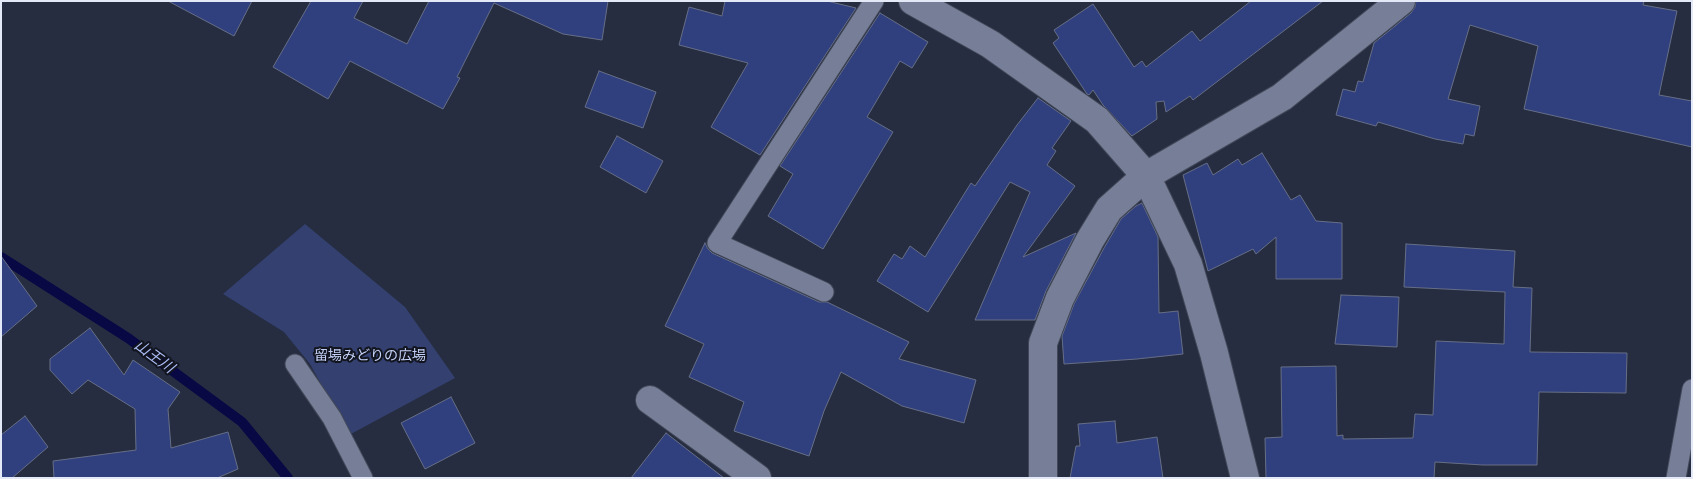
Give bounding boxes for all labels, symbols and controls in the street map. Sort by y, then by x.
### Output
water label: 山王川 [131,336,177,378]
park label: 留場みどりの広場 [314,348,426,364]

